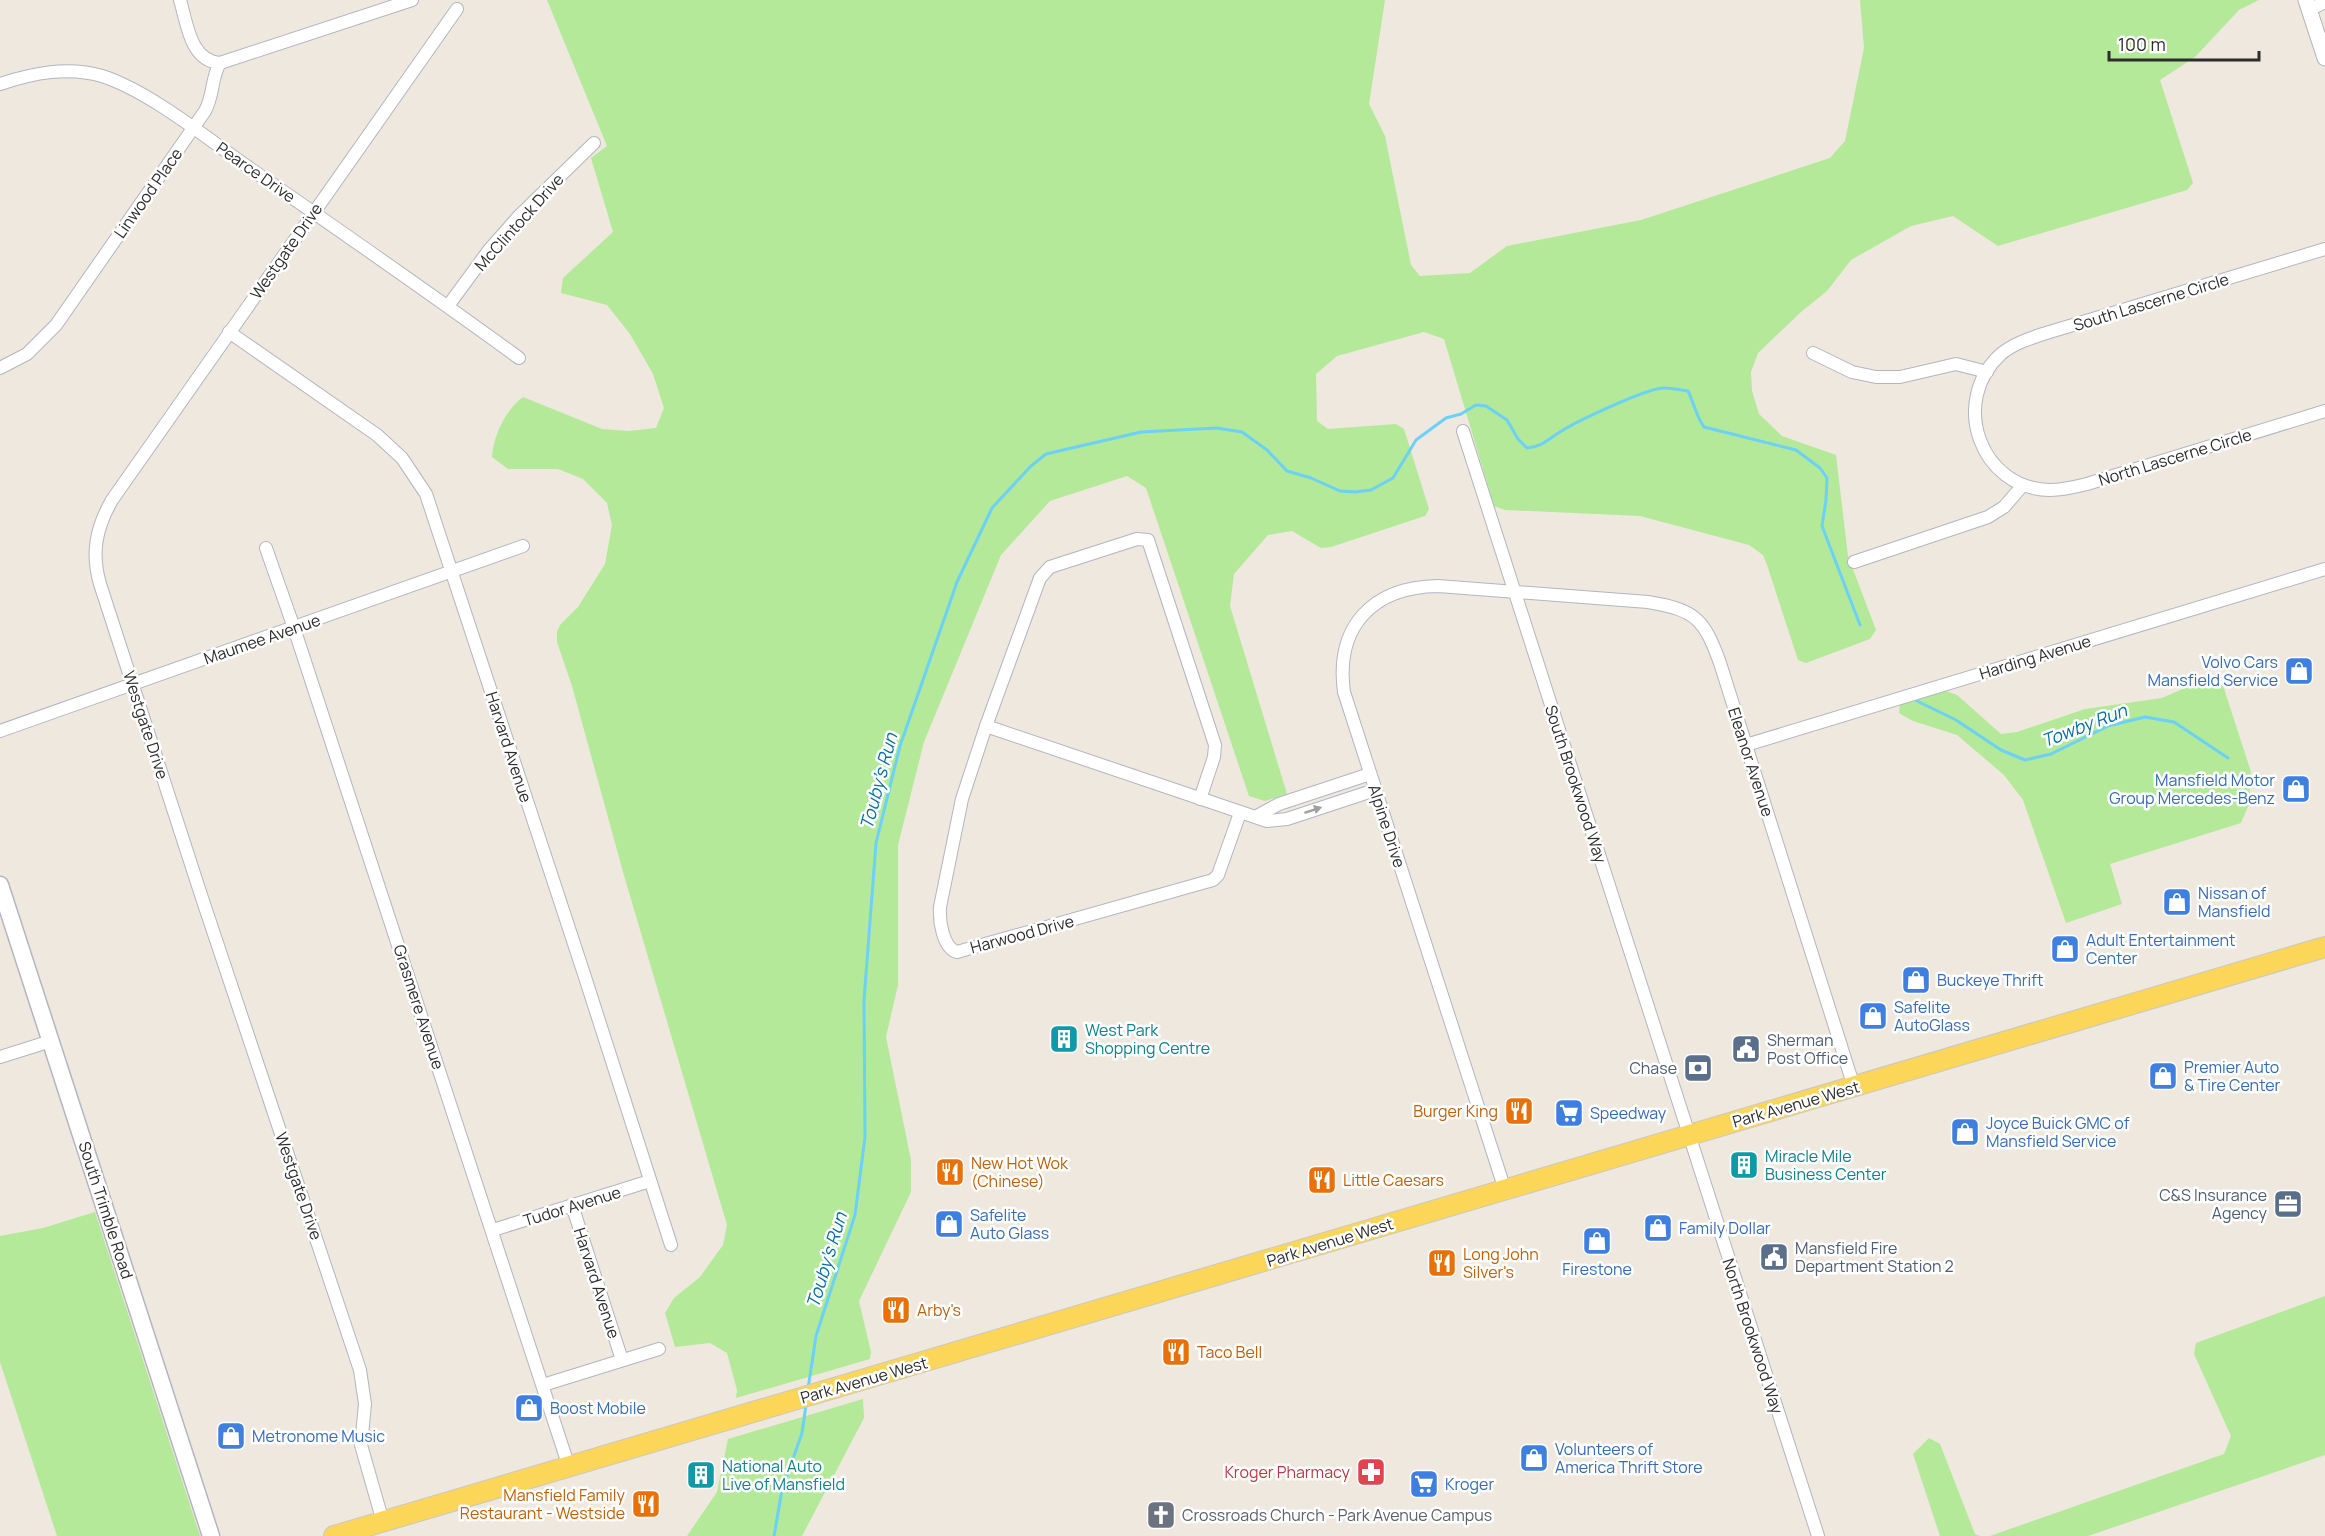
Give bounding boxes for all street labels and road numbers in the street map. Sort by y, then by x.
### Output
street label: Pearce Drive [212,137,300,207]
street label: Linwood Place [109,144,187,242]
street label: McClintock Drive [469,169,569,275]
street label: Westgate Drive [245,199,327,303]
street label: South Lascerne Circle [2070,268,2232,336]
street label: North Lascerne Circle [2096,423,2254,491]
street label: Maumee Avenue [201,609,323,669]
street label: Harding Avenue [1976,630,2094,684]
street label: Westgate Drive [118,668,174,782]
street label: Harvard Avenue [481,689,537,805]
street label: South Brookwood Way [1540,702,1612,866]
street label: Eleanor Avenue [1723,705,1779,819]
street label: Alpine Drive [1363,781,1411,871]
street label: Harwood Drive [968,910,1076,958]
street label: Grasmere Avenue [388,942,450,1072]
street label: Park Avenue West [1730,1075,1862,1133]
street label: Westgate Drive [270,1129,328,1243]
street label: South Trimble Road [73,1138,139,1282]
street label: Tudor Avenue [521,1181,623,1231]
street label: Park Avenue West [1264,1212,1396,1272]
street label: Harvard Avenue [569,1225,625,1341]
street label: North Brookwood Way [1717,1255,1789,1417]
street label: Park Avenue West [798,1351,930,1409]

